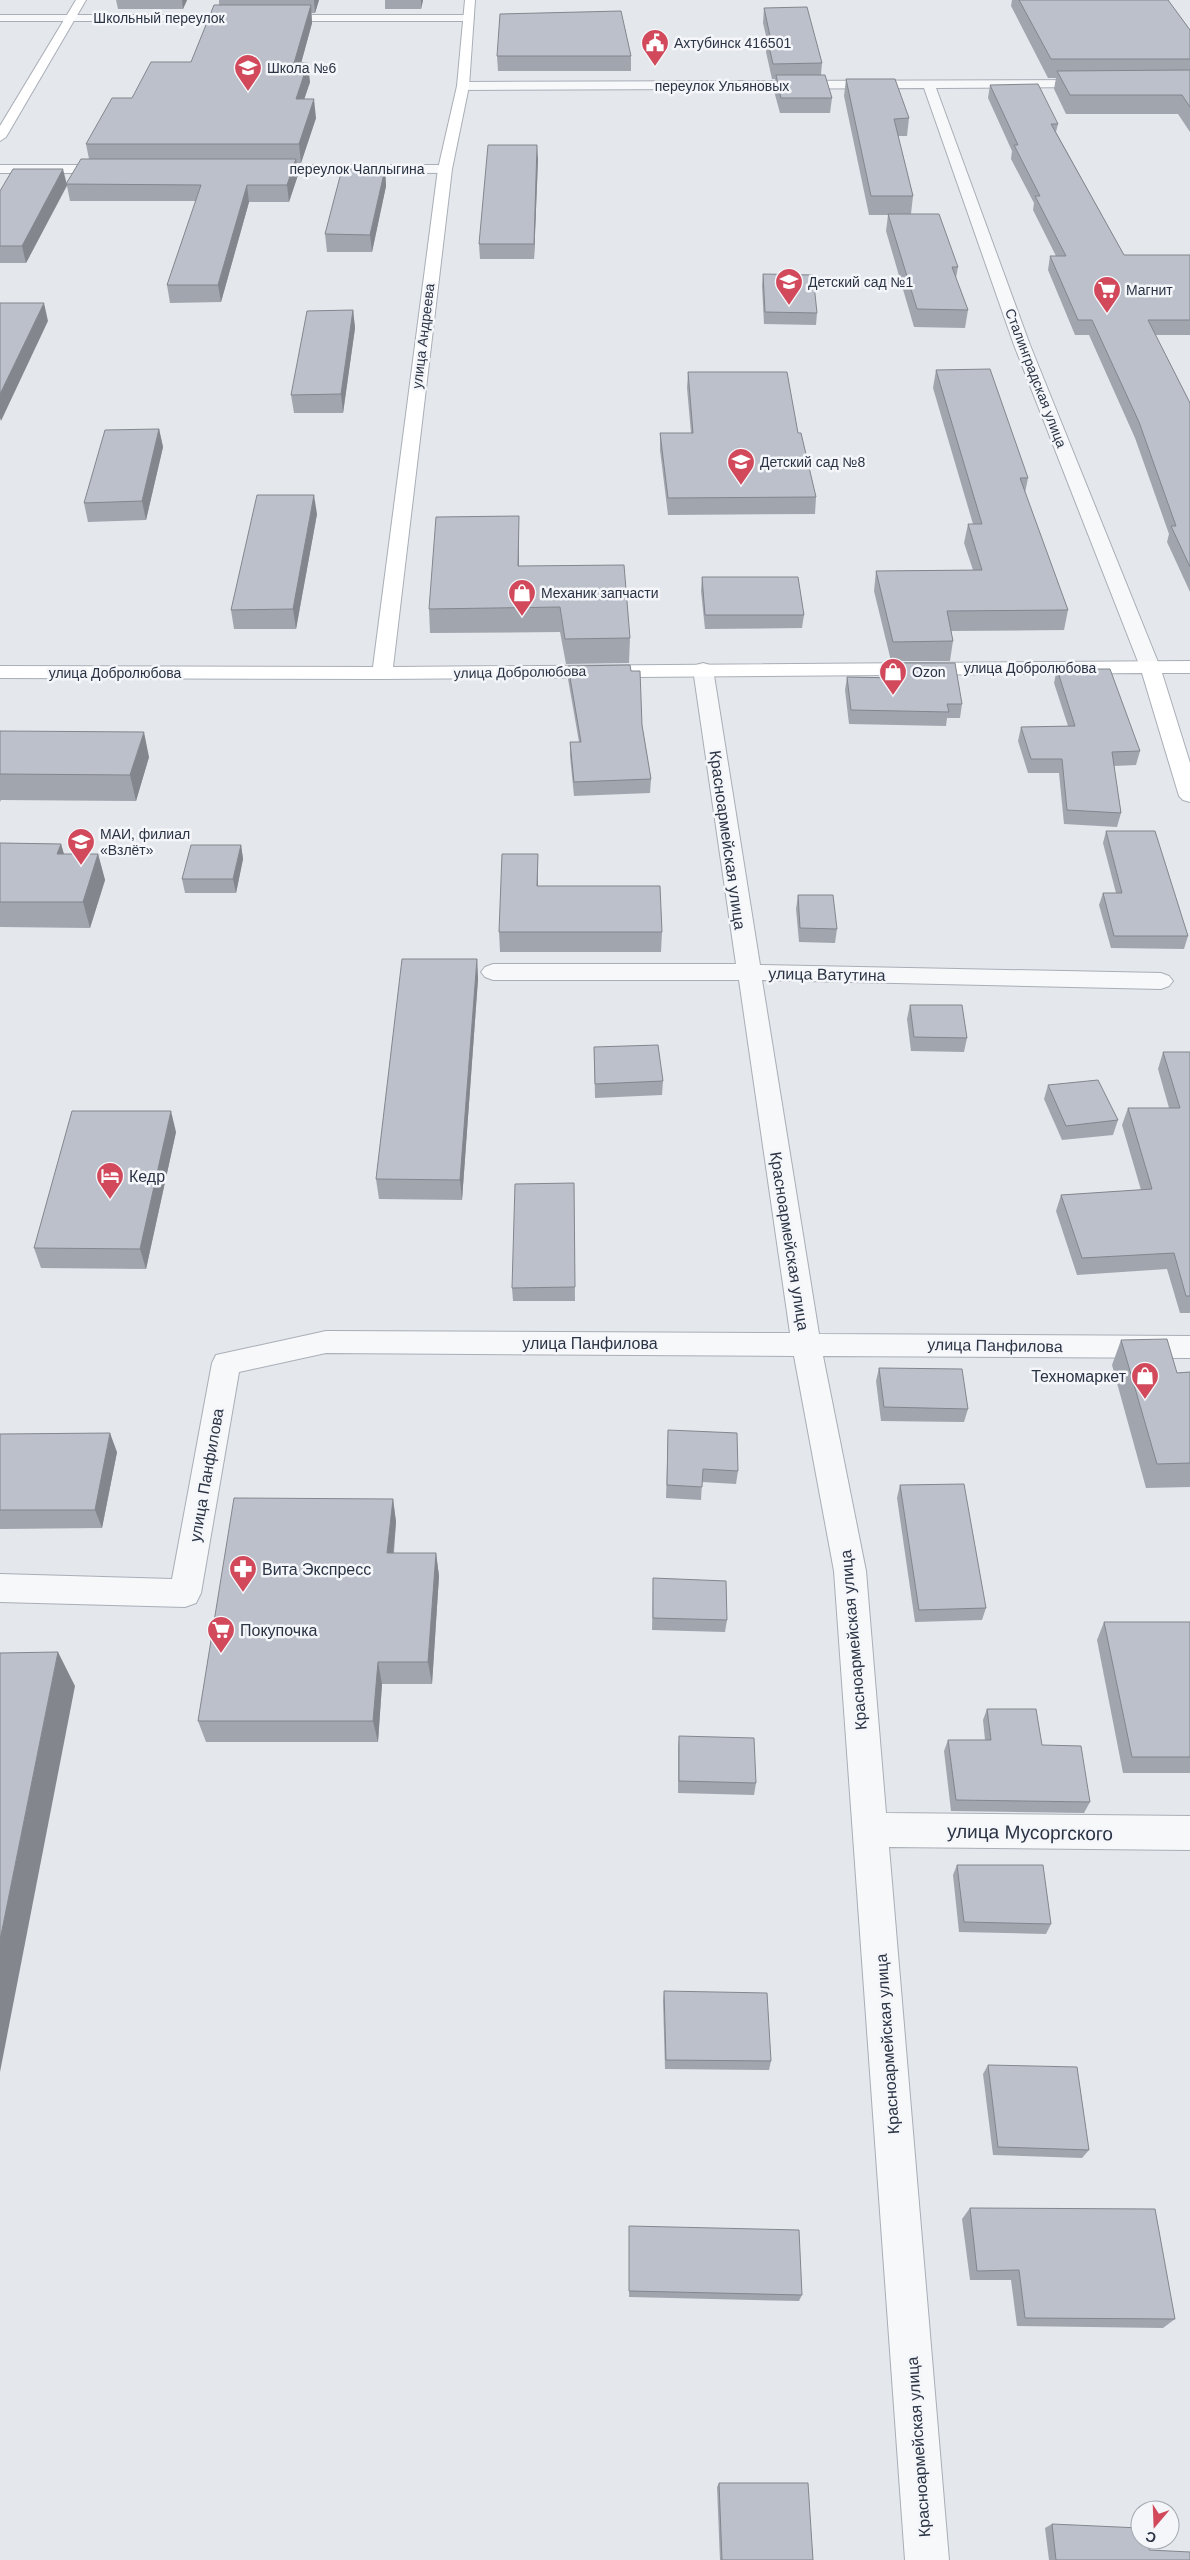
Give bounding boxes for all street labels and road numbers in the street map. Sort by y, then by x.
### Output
street label: Школьный переулок [93,10,226,26]
street label: переулок Ульяновых [655,78,789,94]
street label: переулок Чаплыгина [290,161,425,177]
street label: улица Андреева [409,282,437,390]
street label: Сталинградская улица [1002,306,1070,450]
street label: улица Добролюбова [964,660,1097,676]
street label: улица Добролюбова [454,663,587,681]
street label: улица Добролюбова [49,665,182,681]
street label: Красноармейская улица [707,749,749,931]
street label: улица Ватутина [768,965,886,984]
street label: Красноармейская улица [767,1150,812,1332]
street label: улица Панфилова [522,1335,658,1352]
street label: улица Панфилова [927,1336,1063,1355]
street label: улица Панфилова [186,1407,227,1543]
street label: Красноармейская улица [837,1549,870,1731]
street label: улица Мусоргского [947,1821,1113,1844]
street label: Красноармейская улица [873,1953,902,2135]
street label: Красноармейская улица [904,2356,933,2538]

